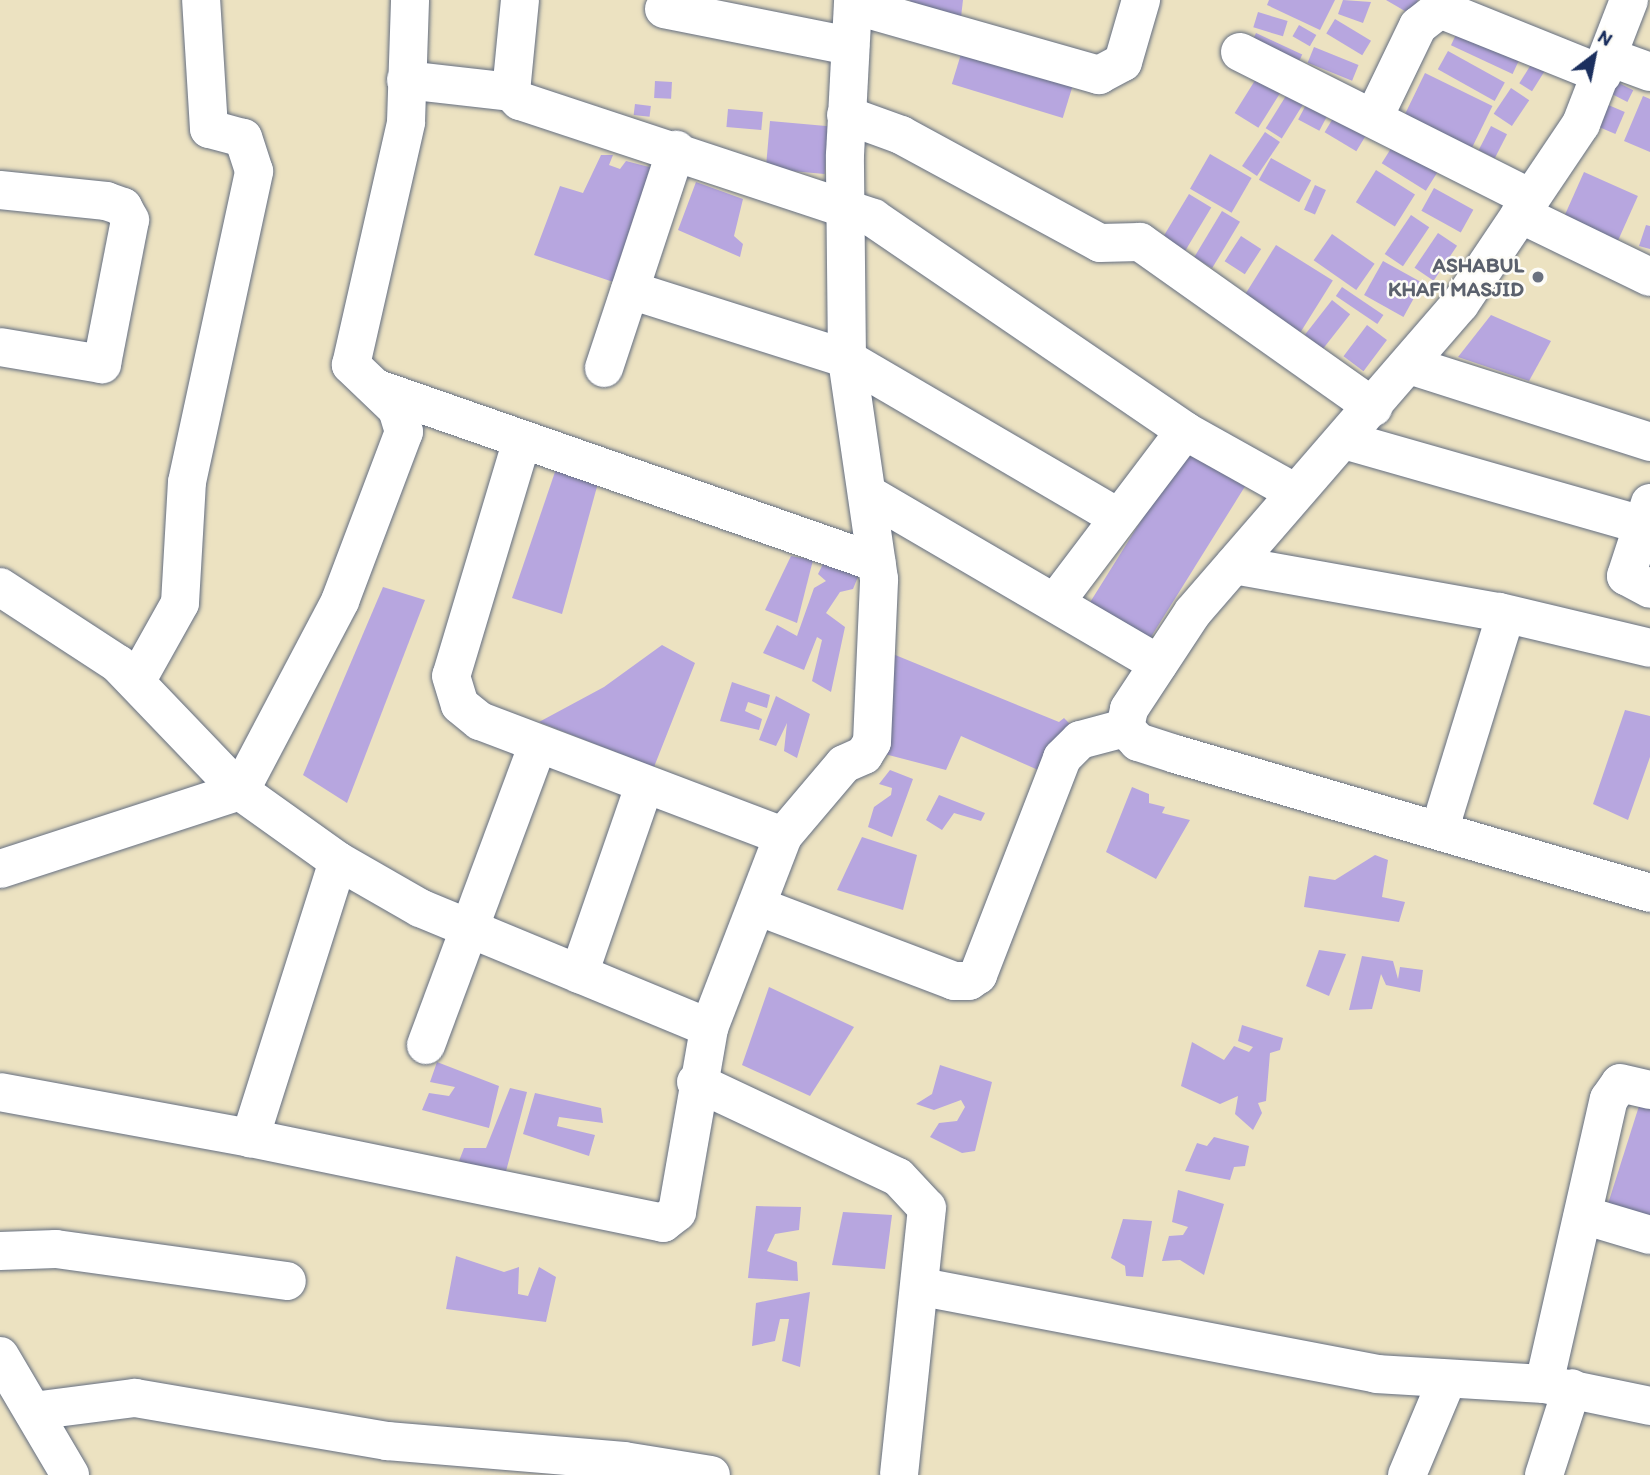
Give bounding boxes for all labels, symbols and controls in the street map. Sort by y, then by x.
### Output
north arrow [1559,21,1629,91]
text: N [1594,25,1617,51]
place label: ASHABUL KHAFI MASJID [1390,252,1524,302]
marker: ASHABUL KHAFI MASJID [1530,269,1546,285]

